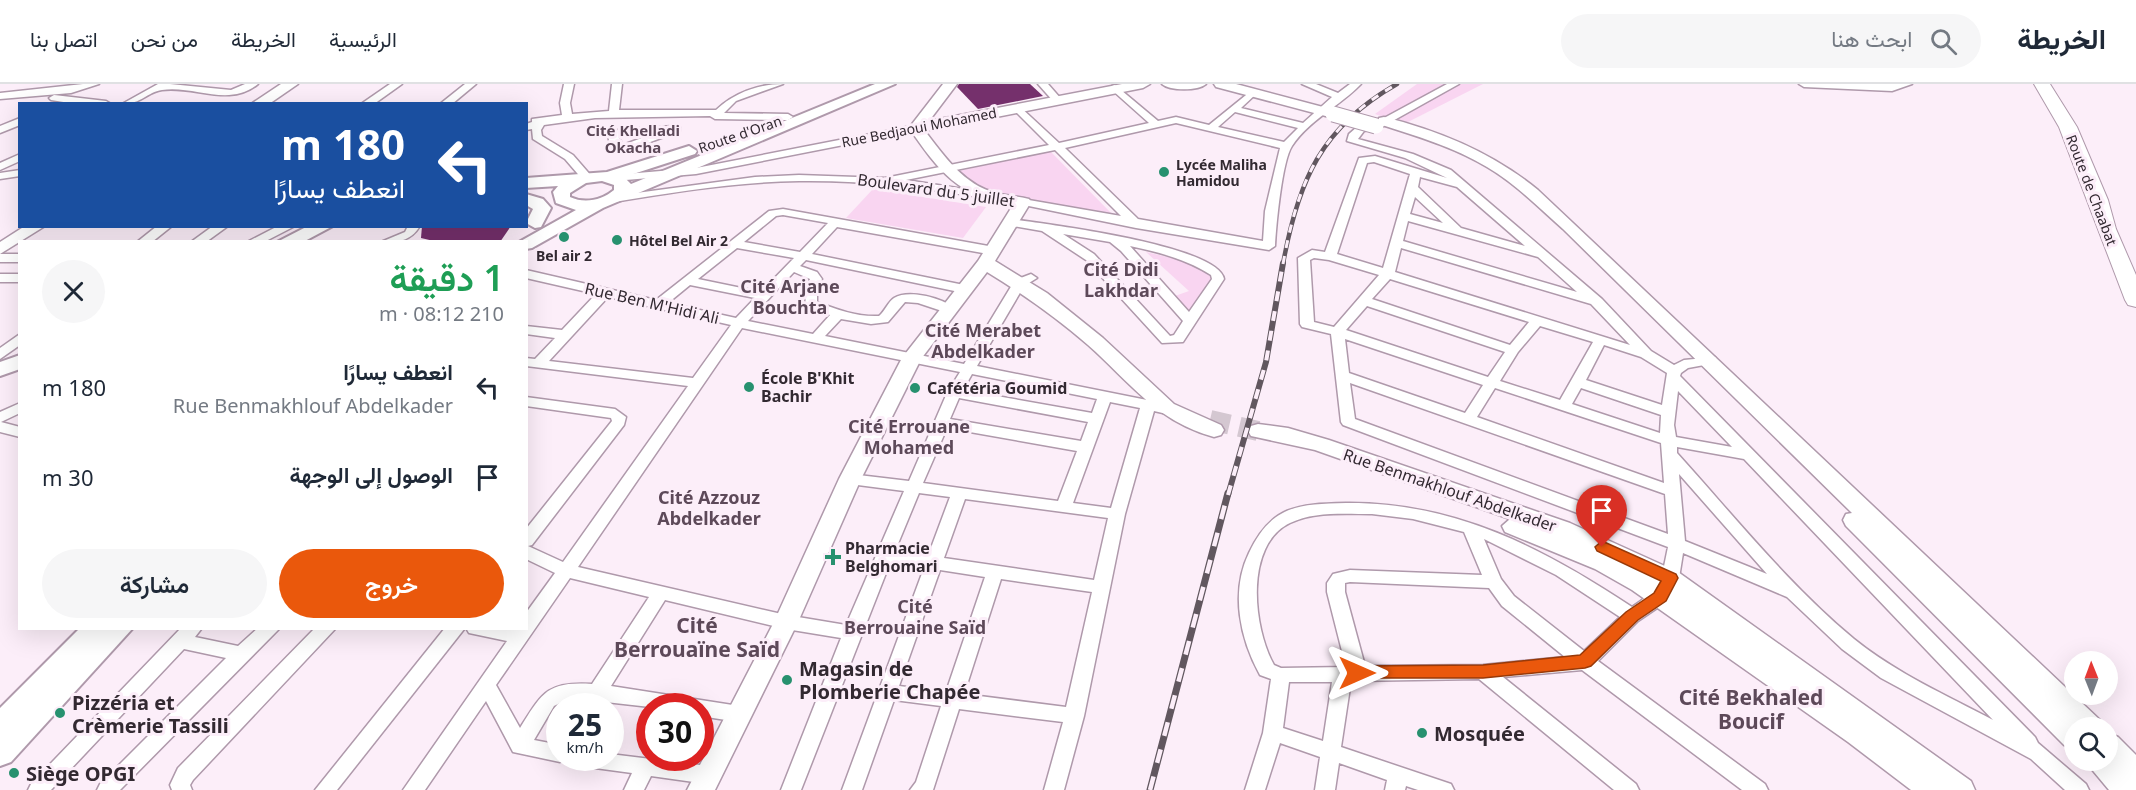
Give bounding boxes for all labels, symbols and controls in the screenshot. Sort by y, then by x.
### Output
search box [1561,14,1981,68]
text: الخريطة [2017,19,2106,57]
text: ابحث هنا [1831,23,1912,53]
text: اتصل بنا [30,25,98,53]
text: من نحن [131,25,198,53]
text: الخريطة [231,25,296,53]
text: الرئيسية [329,25,397,53]
icon: search [1927,25,1960,58]
street label: Rue Bedjaoui Mohamed [840,103,998,151]
street label: Route d'Oran [696,111,784,157]
text: 180 m [281,115,405,172]
district label: Cité Khelladi Okacha [586,120,680,157]
icon: left [426,126,504,204]
street label: Route de Chaabat [2062,132,2122,248]
place label: Lycée Maliha Hamidou [1176,155,1267,190]
marker: Lycée Maliha Hamidou [1157,165,1171,179]
street label: Boulevard du 5 juillet [856,168,1016,212]
text: انعطف يسارًا [273,169,405,206]
marker: Bel air 2 [557,230,571,244]
place label: Hôtel Bel Air 2 [629,231,728,250]
marker: Hôtel Bel Air 2 [610,233,624,247]
place label: Bel air 2 [536,246,592,265]
text: 1 دقيقة [390,253,504,302]
district label: Cité Didi Lakhdar [1083,257,1159,302]
button: close [42,260,105,323]
district label: Cité Arjane Bouchta [740,274,840,319]
street label: Rue Ben M'Hidi Ali [583,277,721,329]
text: 210 m · 08:12 [379,300,504,327]
district label: Cité Merabet Abdelkader [925,318,1041,363]
text: انعطف يسارًا [343,356,453,386]
place label: École B'Khit Bachir [761,367,854,407]
icon: left [471,371,504,404]
text: 180 m [42,372,106,402]
place label: Cafétéria Goumid [927,377,1067,399]
marker: École B'Khit Bachir [742,380,756,394]
marker: Cafétéria Goumid [908,381,922,395]
text: Rue Benmakhlouf Abdelkader [173,392,453,419]
district label: Cité Errouane Mohamed [848,414,970,459]
street label: Rue Benmakhlouf Abdelkader [1340,443,1560,537]
text: الوصول إلى الوجهة [289,459,453,489]
icon: arrive [471,461,504,494]
text: 30 m [42,462,93,492]
district label: Cité Azzouz Abdelkader [657,485,761,530]
pin [1576,485,1627,547]
icon: arrive [1585,494,1618,527]
place label: Pharmacie Belghomari [845,537,938,577]
button: مشاركة [42,549,267,618]
button: خروج [279,549,504,618]
marker: Pharmacie Belghomari [826,550,840,564]
district label: Cité Berrouaine Saïd [844,594,986,639]
district label: Cité Berrouaïne Saïd [614,611,780,663]
position arrow [1325,641,1389,705]
north arrow [2064,651,2118,705]
map controls [2064,651,2118,771]
place label: Magasin de Plomberie Chapée [799,655,980,705]
marker: Magasin de Plomberie Chapée [780,673,794,687]
district label: Cité Bekhaled Boucif [1679,683,1823,735]
place label: Pizzéria et Crèmerie Tassili [72,689,229,739]
speed limit sign: 30 [636,693,714,771]
text: 25 [568,704,602,745]
marker: Pizzéria et Crèmerie Tassili [53,706,67,720]
button: search [2064,717,2118,771]
place label: Mosquée [1434,720,1525,747]
marker: Mosquée [1415,726,1429,740]
text: km/h [567,737,603,757]
place label: Siège OPGI [26,760,135,787]
marker: Siège OPGI [7,766,21,780]

